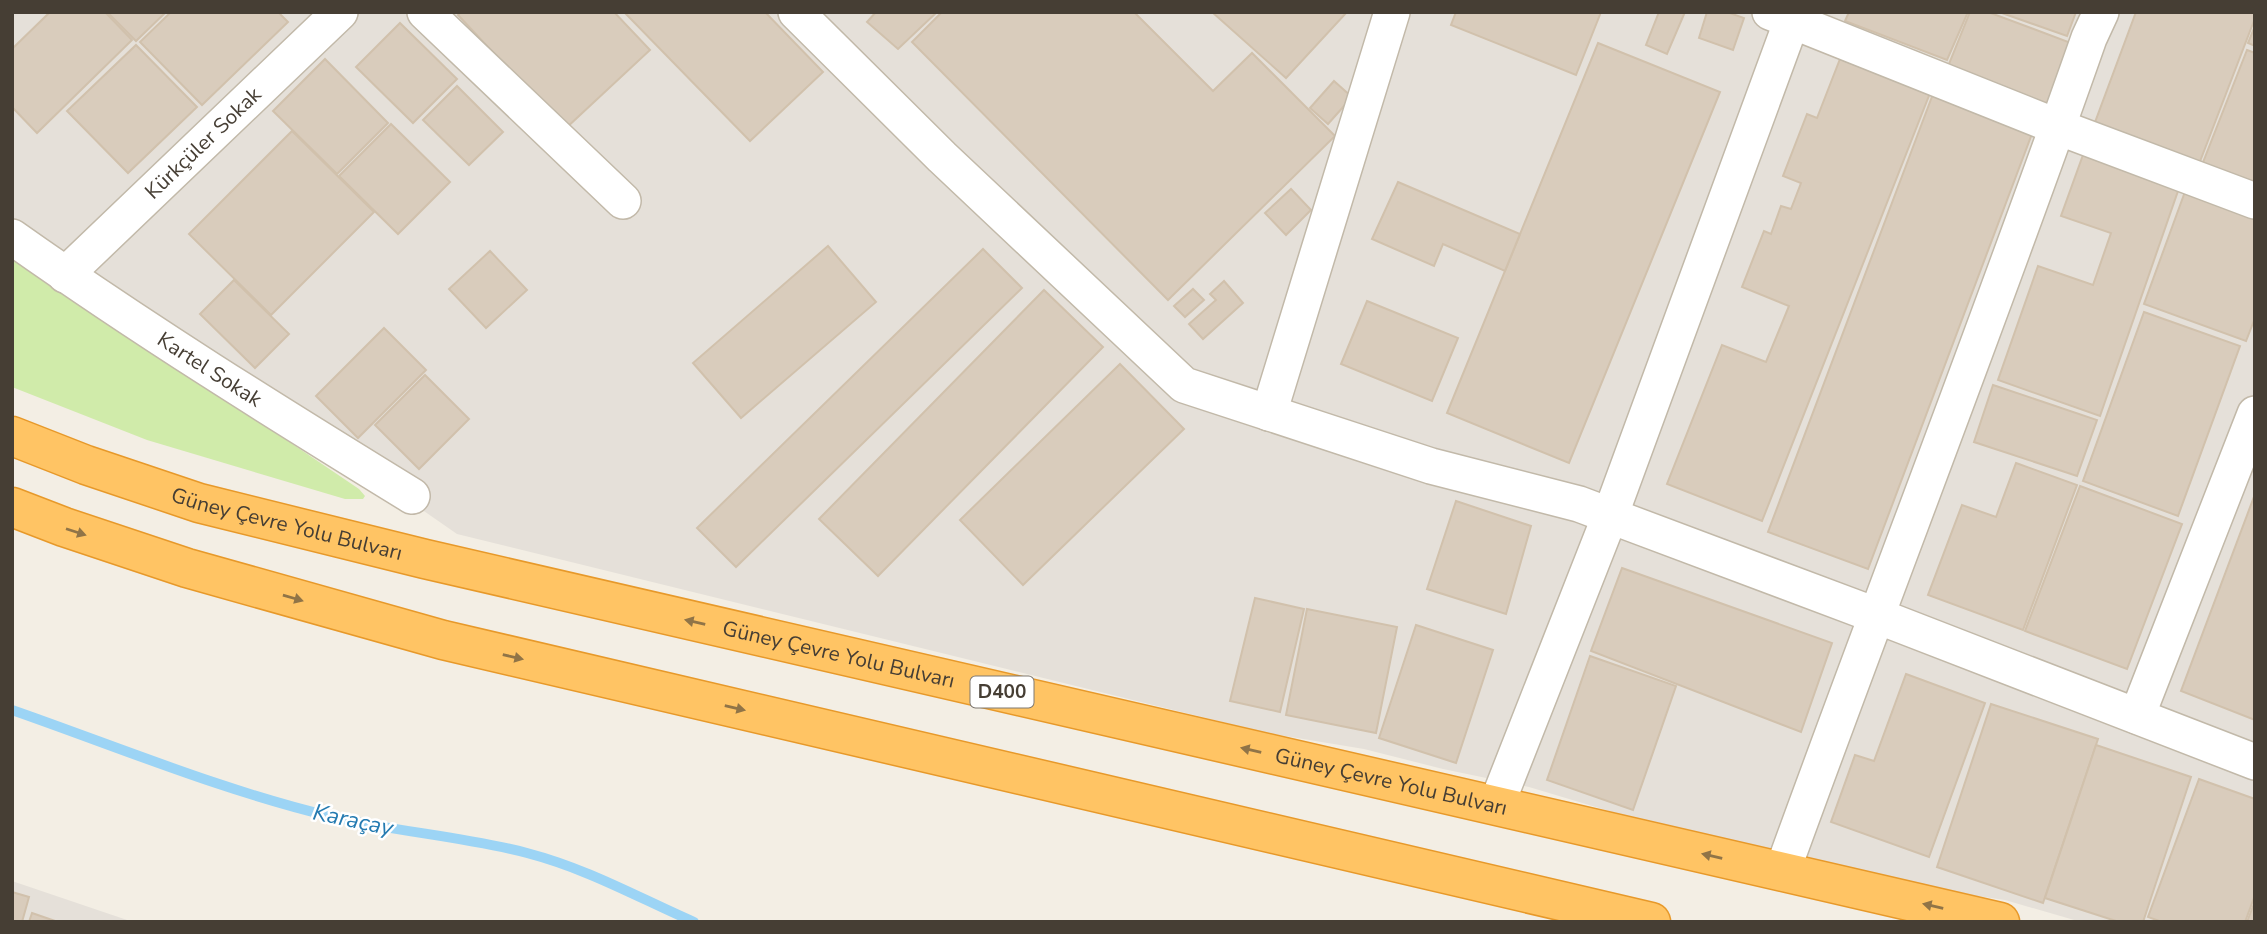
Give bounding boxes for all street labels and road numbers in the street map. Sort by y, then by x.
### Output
street label: Kürkçüler Sokak [139,80,268,205]
street label: Kartel Sokak [152,326,268,414]
street label: Güney Çevre Yolu Bulvarı [168,481,405,567]
street label: Güney Çevre Yolu Bulvarı [720,614,958,695]
road number: D400 [970,677,1034,708]
street label: Güney Çevre Yolu Bulvarı [1272,741,1510,822]

